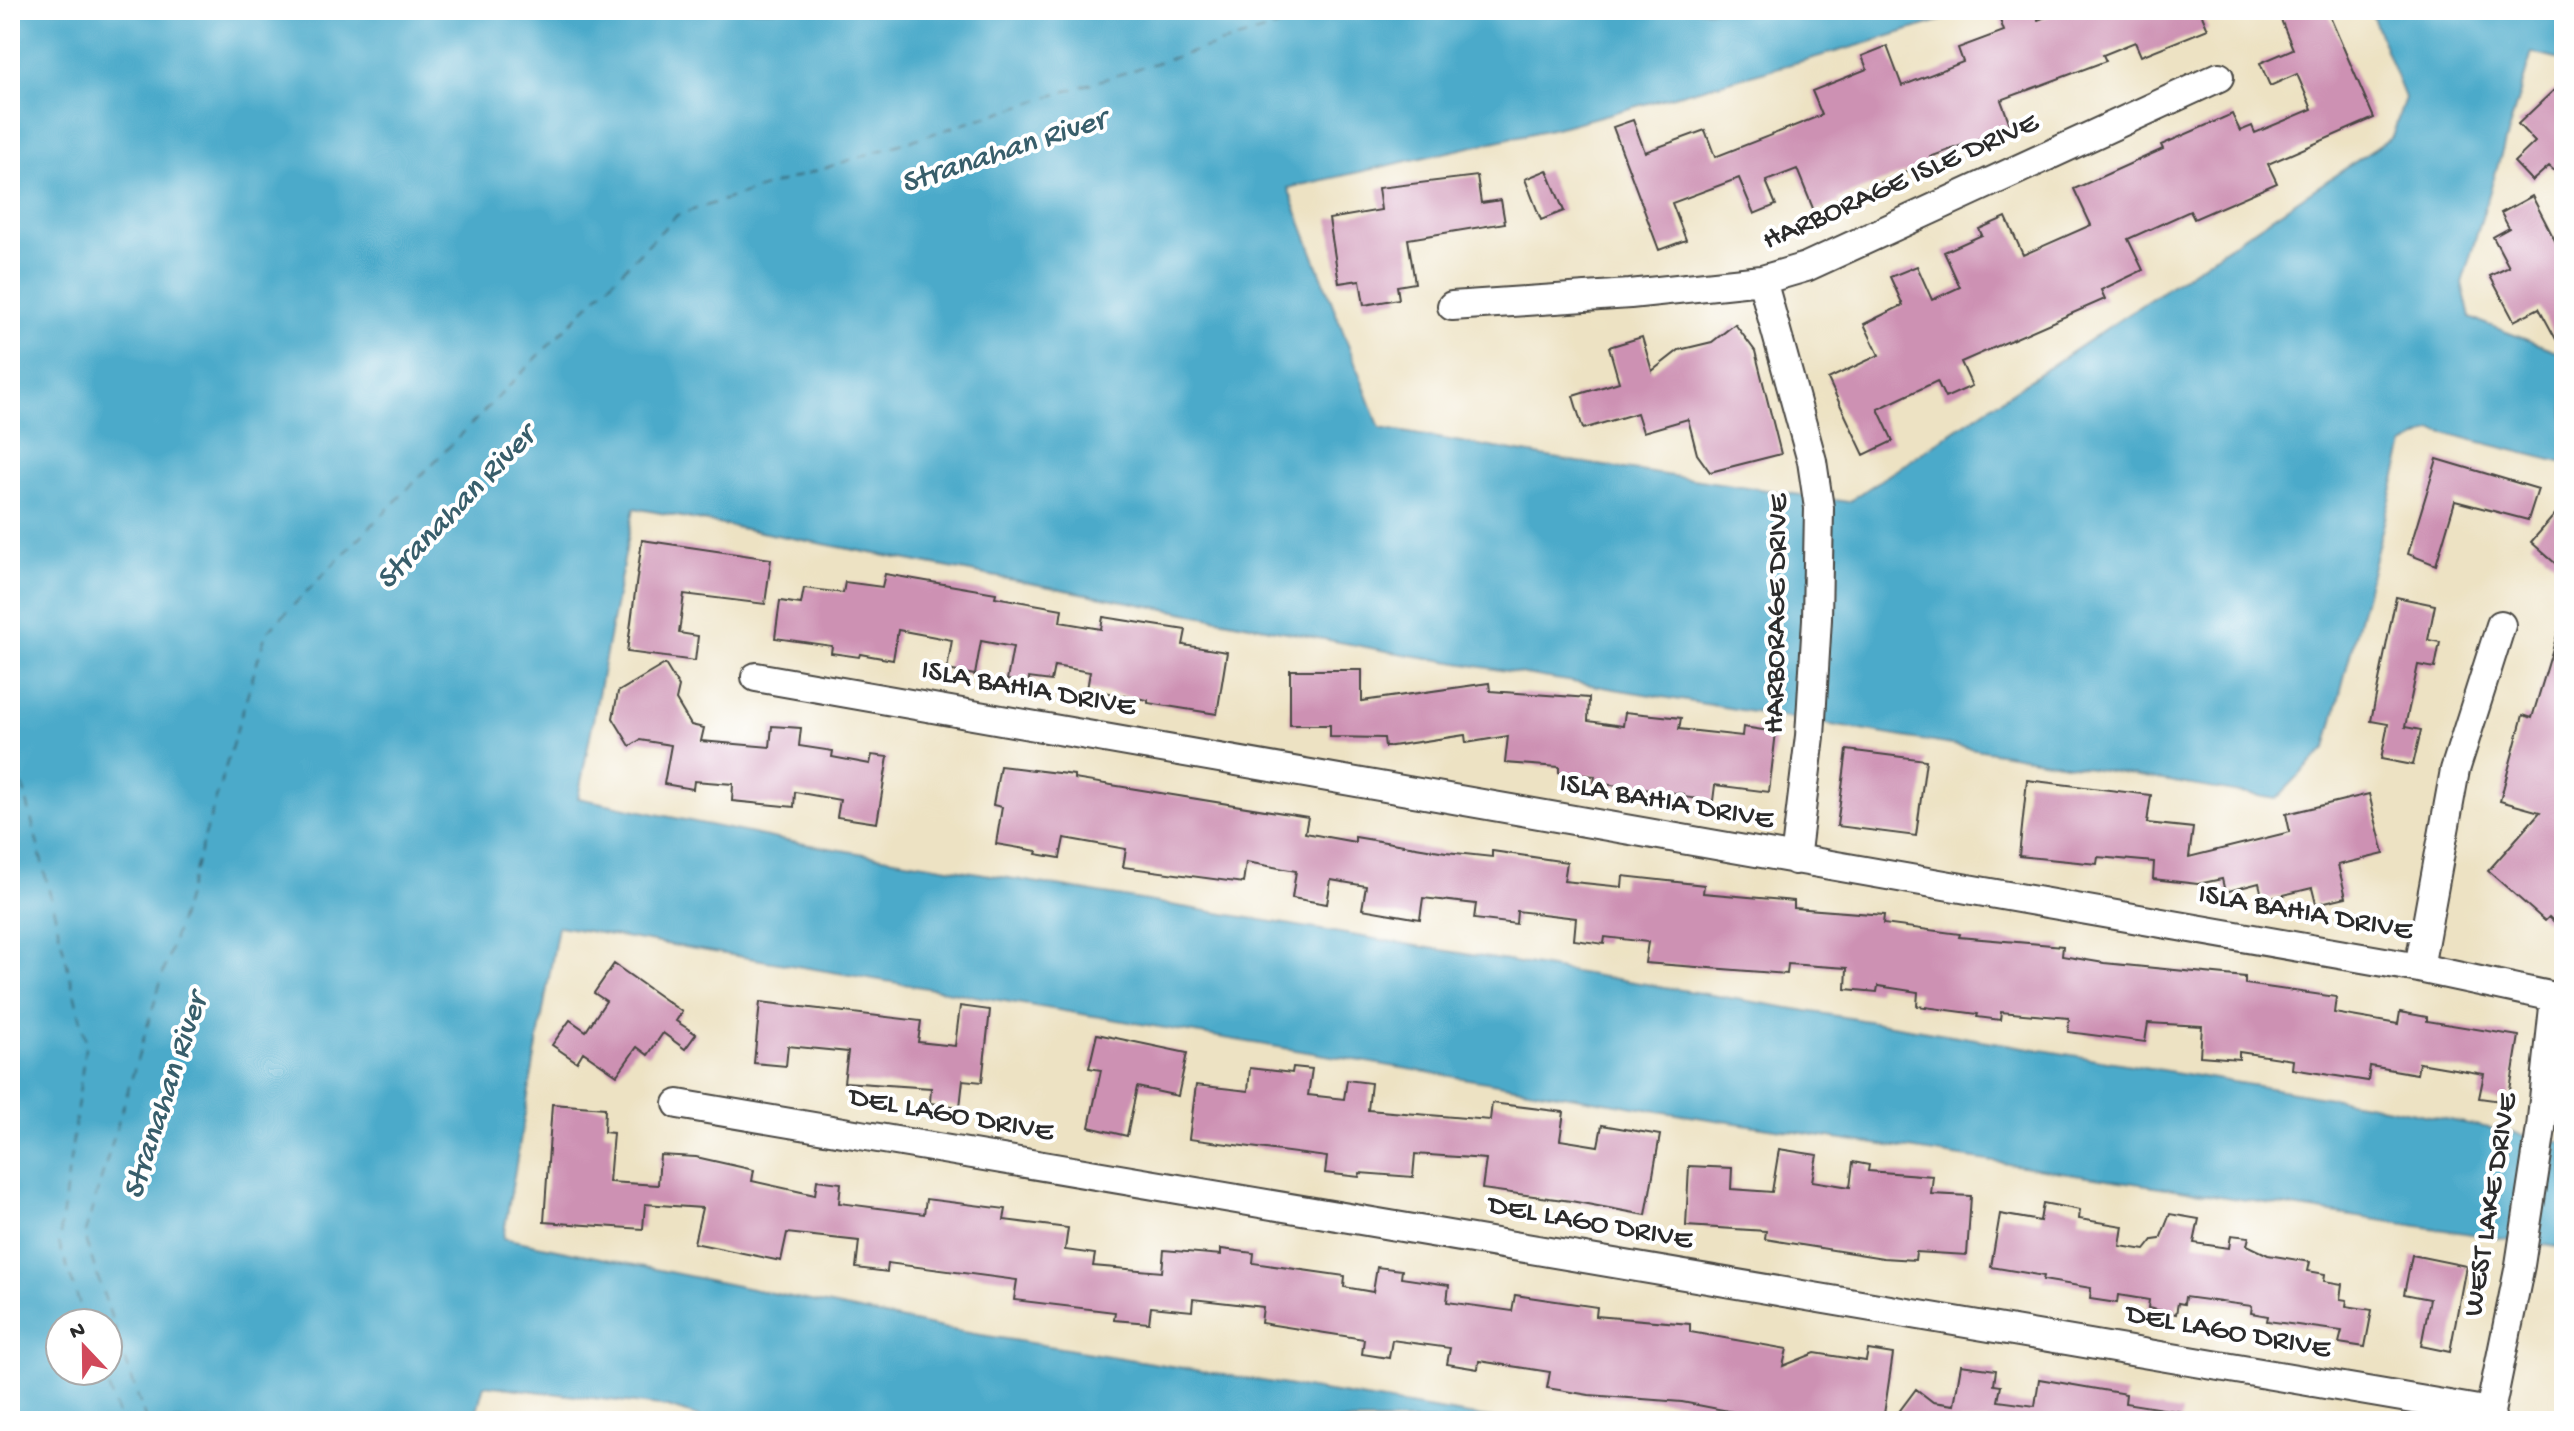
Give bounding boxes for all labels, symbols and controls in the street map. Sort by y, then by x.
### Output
water label: Stranahan River [897,100,1117,204]
street label: HARBORAGE ISLE DRIVE [1758,106,2045,260]
water label: Stranahan River [369,415,549,599]
street label: HARBORAGE DRIVE [1758,492,1798,734]
street label: ISLA BAHIA DRIVE [918,654,1139,726]
street label: ISLA BAHIA DRIVE [1556,767,1777,839]
street label: ISLA BAHIA DRIVE [2195,878,2416,950]
water label: Stranahan River [116,984,220,1204]
street label: DEL LAGO DRIVE [844,1080,1057,1151]
street label: WEST LAKE DRIVE [2457,1090,2527,1319]
street label: DEL LAGO DRIVE [1483,1188,1696,1259]
street label: DEL LAGO DRIVE [2121,1297,2334,1368]
north arrow [44,1307,124,1387]
text: N [66,1317,90,1347]

